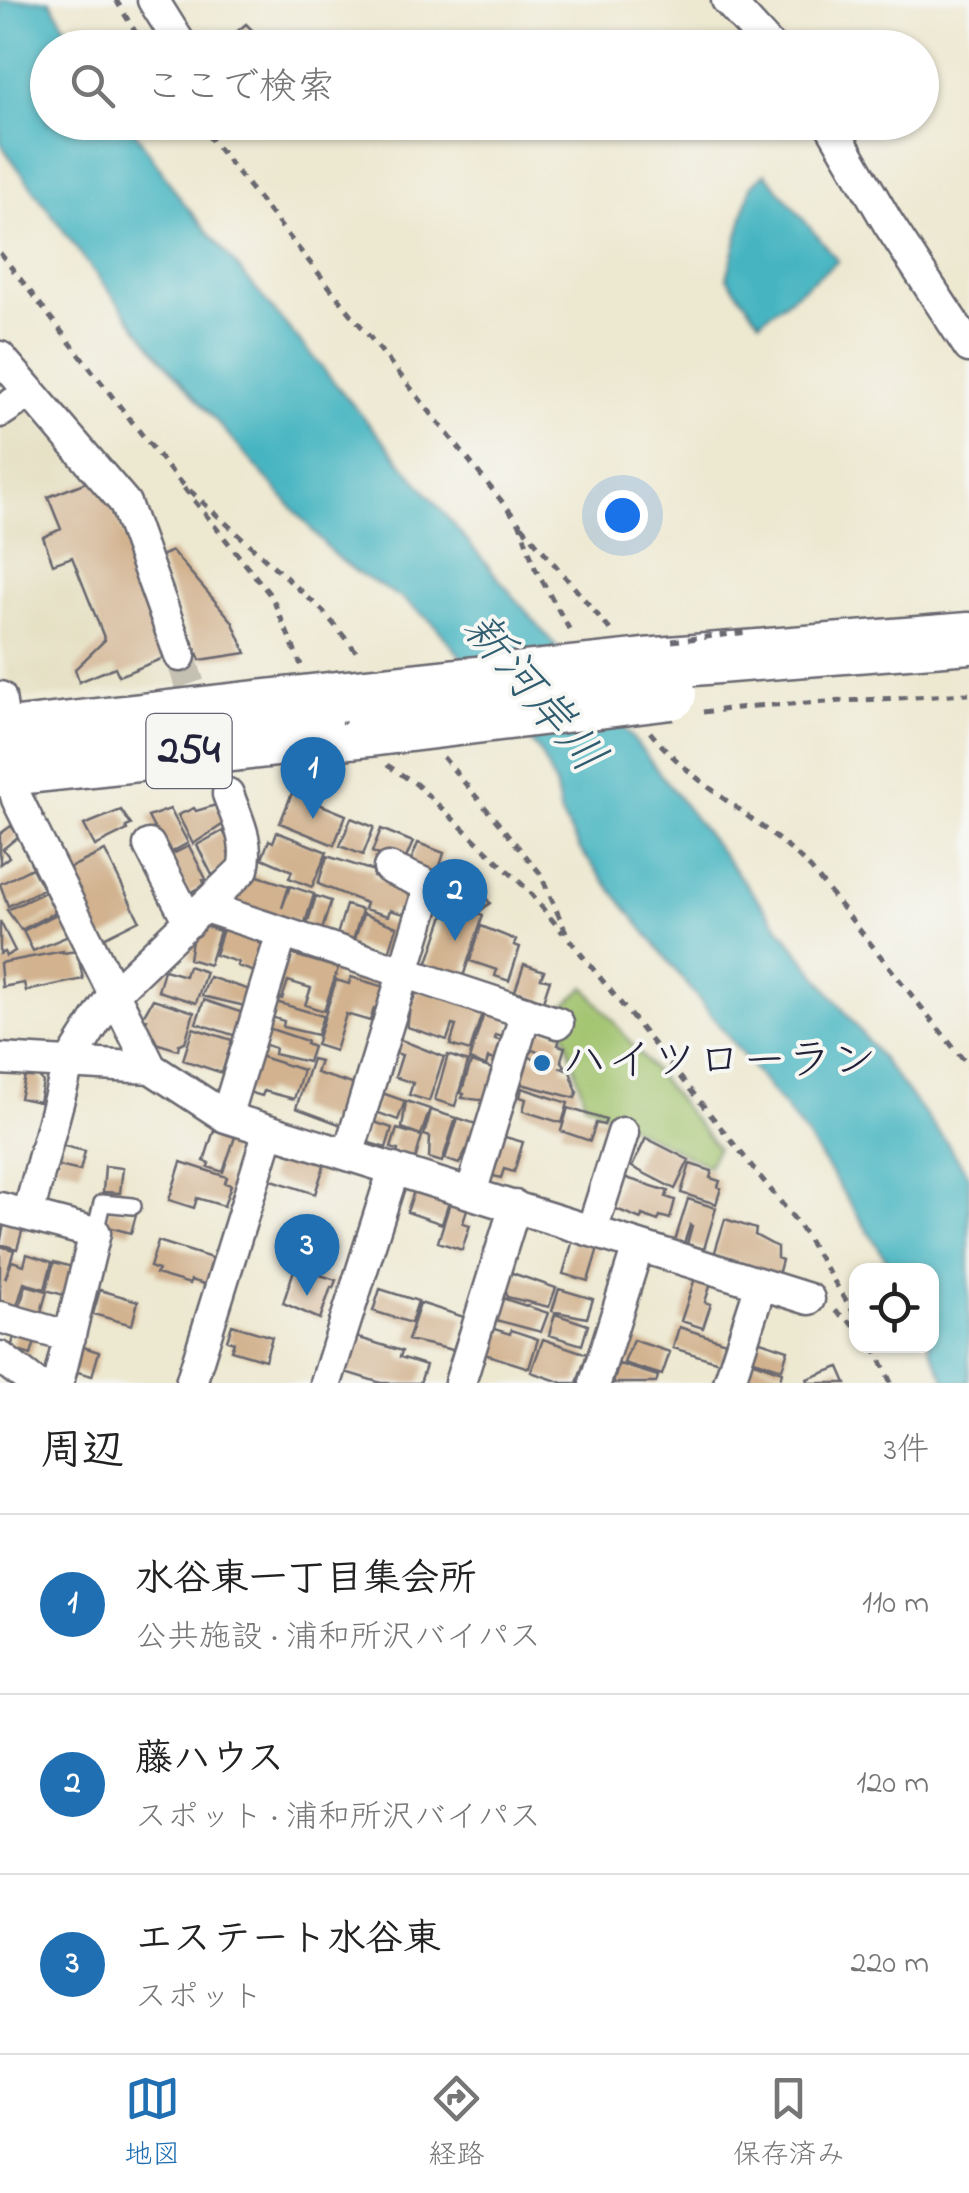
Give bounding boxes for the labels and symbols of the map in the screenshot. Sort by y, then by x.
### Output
your location [597,490,648,541]
water label: 新河岸川 [443,598,621,790]
road number: 254 [146,714,232,788]
pin: 1 [280,736,346,819]
pin: 2 [422,858,488,941]
place label: ハイツローラン [562,1030,877,1096]
marker: ハイツローラン [531,1052,553,1074]
pin: 3 [274,1214,340,1296]

